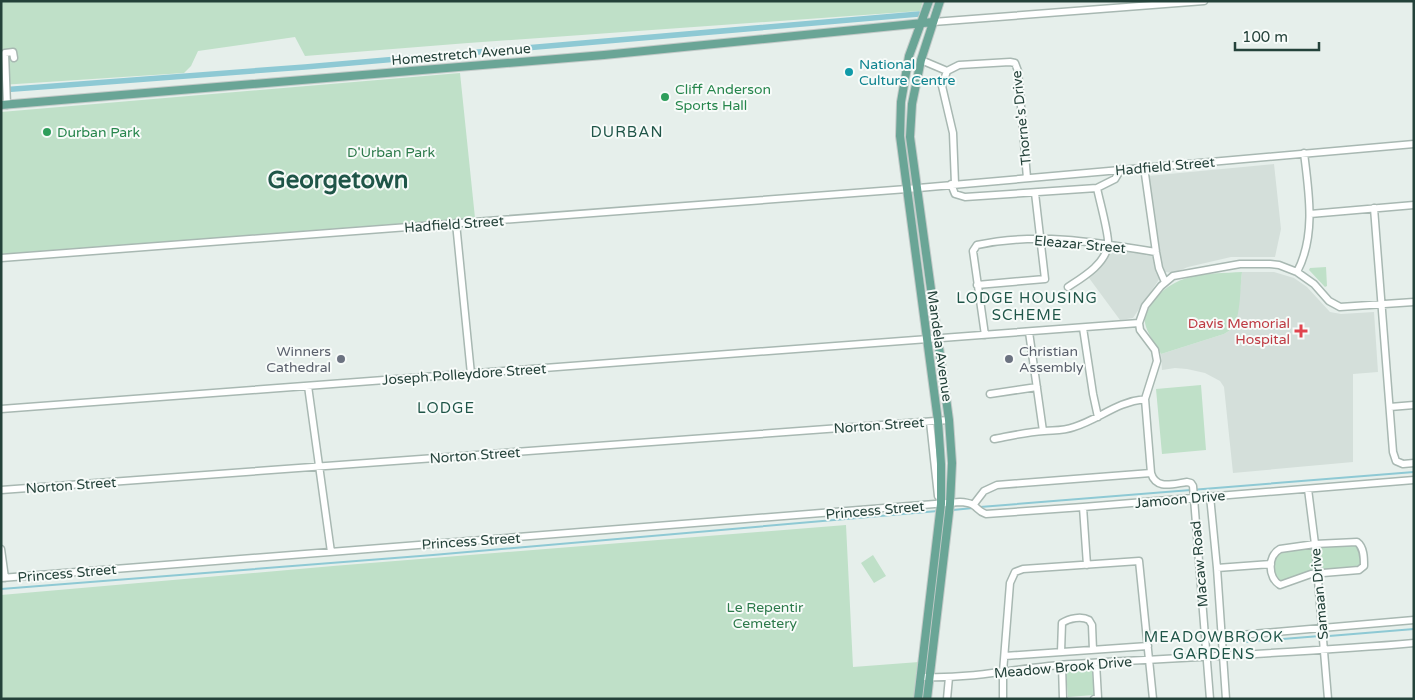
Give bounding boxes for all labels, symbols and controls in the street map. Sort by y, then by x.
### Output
scale bar [1235,20,1319,52]
text: 100 m [1242,28,1288,46]
street label: Homestretch Avenue [391,40,531,69]
place label: National Culture Centre [859,56,955,89]
marker: National Culture Centre [843,66,855,78]
street label: Thorne's Drive [1008,70,1035,166]
place label: Cliff Anderson Sports Hall [675,81,771,114]
marker: Cliff Anderson Sports Hall [659,91,671,103]
district label: DURBAN [591,123,663,141]
place label: Durban Park [57,124,140,141]
marker: Durban Park [41,126,53,138]
park label: D'Urban Park [347,144,435,161]
street label: Hadfield Street [1114,154,1216,179]
district label: Georgetown [268,166,408,195]
street label: Hadfield Street [404,212,505,236]
street label: Eleazar Street [1033,232,1127,257]
district label: LODGE HOUSING SCHEME [956,289,1098,324]
street label: Mandela Avenue [923,290,956,403]
place label: Davis Memorial Hospital [1188,315,1290,348]
marker: Davis Memorial Hospital [1294,324,1308,338]
place label: Winners Cathedral [266,343,331,376]
place label: Christian Assembly [1019,343,1084,376]
marker: Winners Cathedral [335,353,347,365]
marker: Christian Assembly [1003,353,1015,365]
street label: Joseph Polleydore Street [381,360,547,389]
district label: LODGE [417,399,475,417]
street label: Norton Street [833,414,926,437]
street label: Norton Street [429,444,522,467]
street label: Norton Street [25,474,118,497]
street label: Jamoon Drive [1134,487,1226,512]
street label: Princess Street [825,498,926,523]
street label: Macaw Road [1187,520,1212,608]
street label: Princess Street [421,530,522,553]
street label: Samaan Drive [1307,547,1332,640]
street label: Princess Street [17,561,118,586]
park label: Le Repentir Cemetery [727,599,804,632]
district label: MEADOWBROOK GARDENS [1144,628,1284,663]
street label: Meadow Brook Drive [993,653,1133,682]

